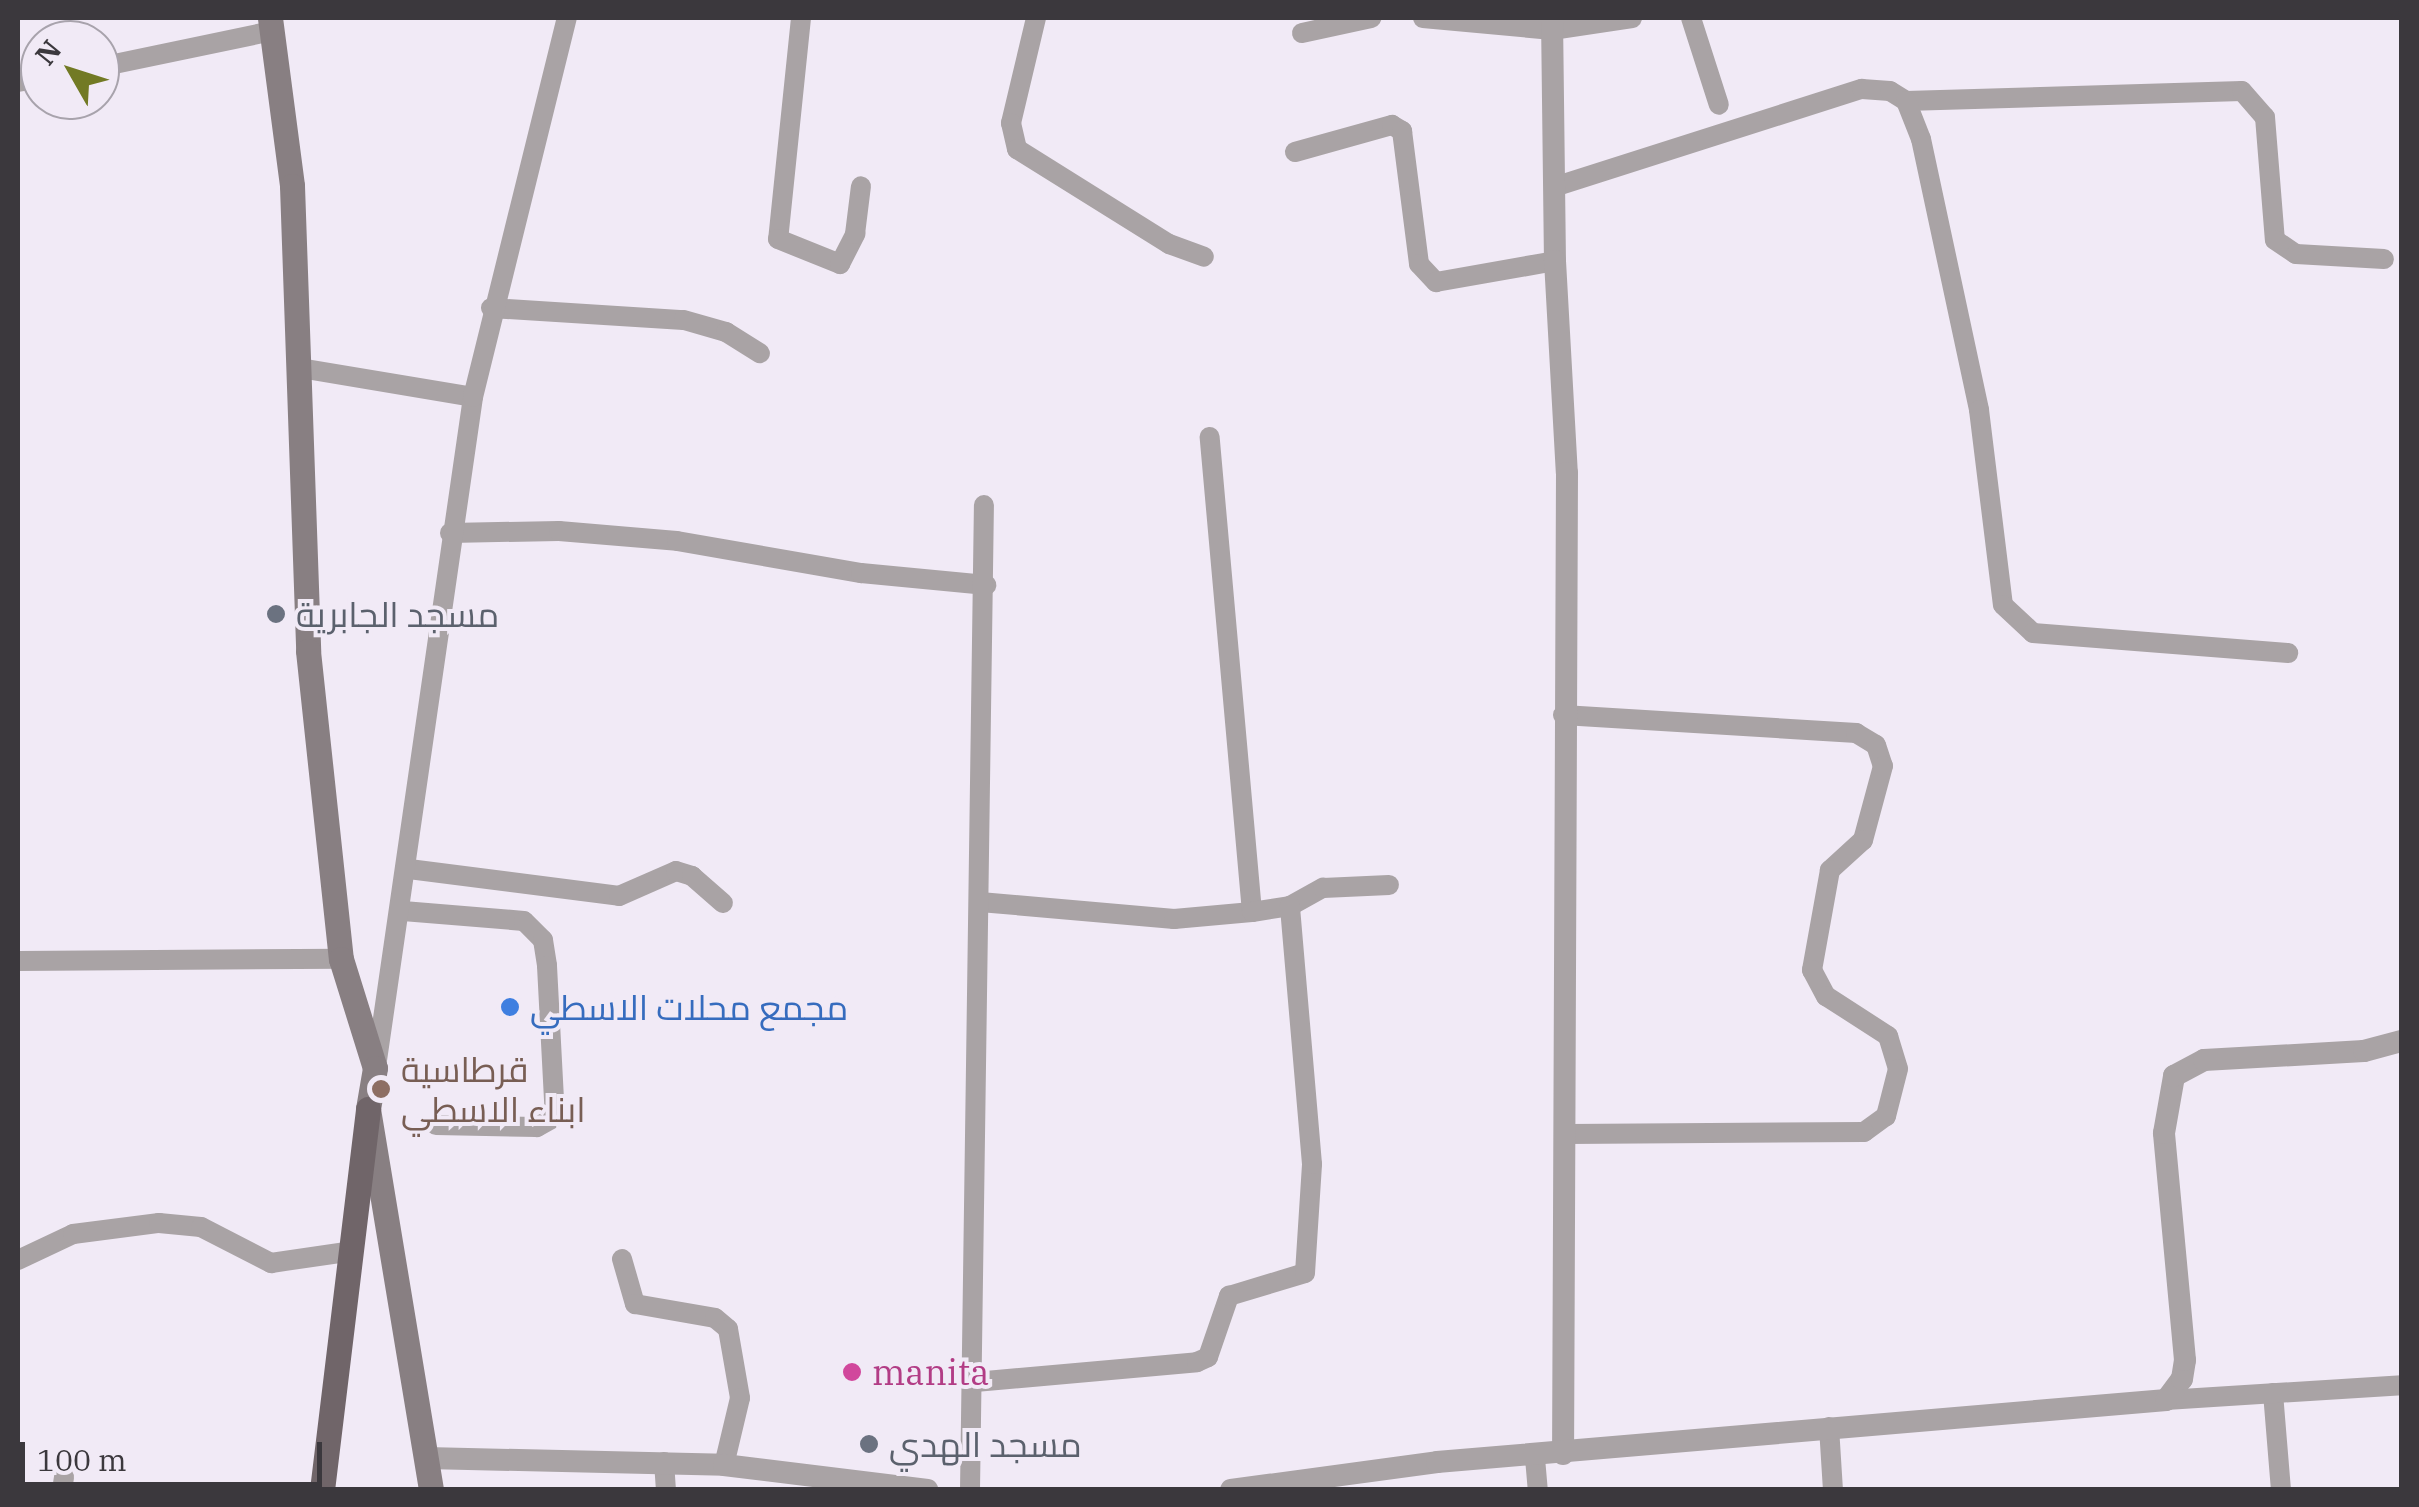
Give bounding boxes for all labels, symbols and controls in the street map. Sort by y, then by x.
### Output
north arrow [20,20,120,120]
text: N [27,32,69,72]
place label: مسجد الجابرية [296,593,499,635]
marker: مسجد الجابرية [265,603,287,625]
place label: مجمع محلات الاسطي [530,986,848,1028]
marker: مجمع محلات الاسطي [499,996,521,1018]
place label: قرطاسية ابناء الاسطي [401,1048,586,1130]
marker: قرطاسية ابناء الاسطي [370,1078,392,1100]
place label: manita [872,1351,989,1393]
marker: manita [841,1361,863,1383]
scale bar [25,1422,328,1484]
place label: مسجد الهدي [889,1423,1082,1465]
marker: مسجد الهدي [858,1433,880,1455]
text: 100 m [37,1440,127,1479]

